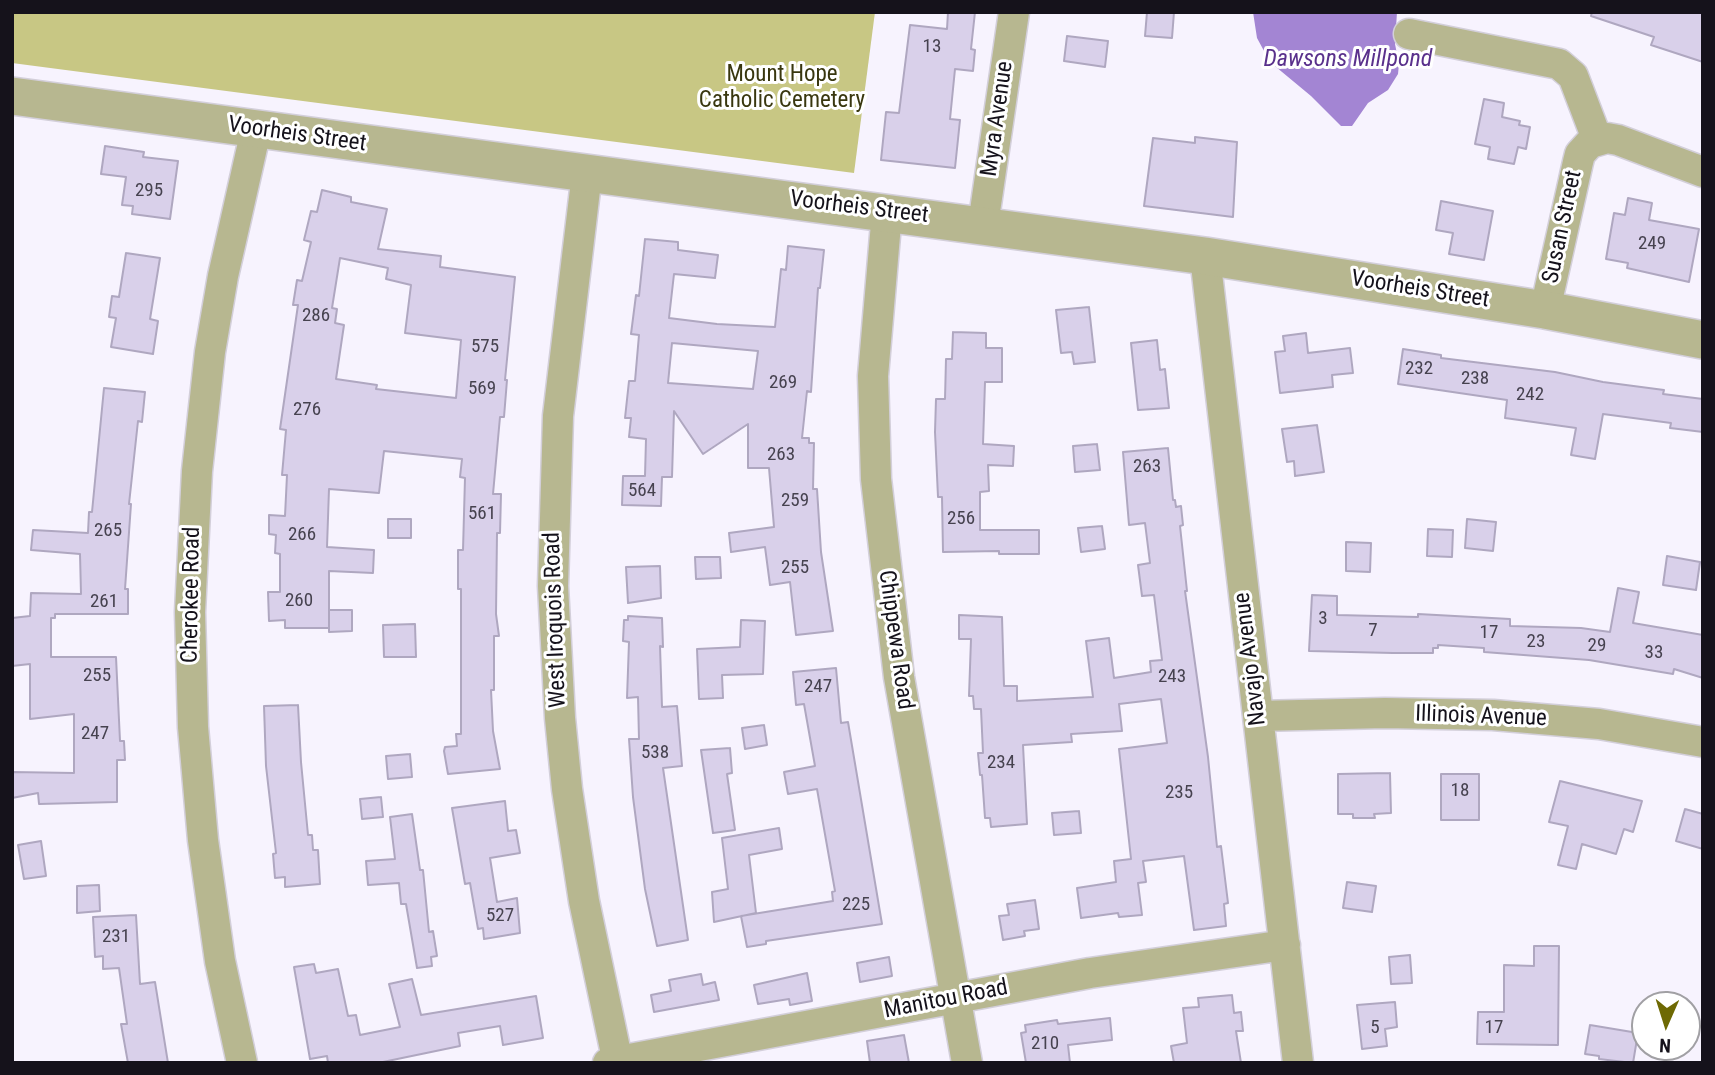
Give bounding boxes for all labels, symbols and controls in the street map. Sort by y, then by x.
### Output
house number: 13 [923,36,941,58]
water label: Dawsons Millpond [1264,46,1432,74]
street label: Myra Avenue [976,60,1020,178]
park label: Mount Hope Catholic Cemetery [699,61,865,115]
street label: Voorheis Street [226,112,368,158]
street label: Susan Street [1538,168,1588,286]
house number: 295 [135,180,163,202]
street label: Voorheis Street [788,186,930,230]
house number: 249 [1638,233,1666,255]
street label: Voorheis Street [1349,265,1491,315]
house number: 286 [302,305,330,327]
house number: 575 [471,336,499,358]
house number: 232 [1405,358,1433,380]
house number: 238 [1461,368,1489,390]
house number: 269 [769,372,797,394]
house number: 569 [468,378,496,400]
house number: 242 [1516,384,1544,406]
house number: 276 [293,399,321,421]
house number: 263 [767,444,795,466]
house number: 263 [1133,456,1161,478]
house number: 564 [628,480,656,502]
house number: 259 [781,490,809,512]
house number: 561 [468,503,496,525]
house number: 256 [947,508,975,530]
house number: 265 [94,520,122,542]
house number: 266 [288,524,316,546]
street label: Cherokee Road [177,527,207,663]
street label: West Iroquois Road [539,532,573,708]
house number: 255 [781,557,809,579]
street label: Chippewa Road [872,569,918,711]
house number: 260 [285,590,313,612]
house number: 261 [90,591,118,613]
street label: Navajo Avenue [1229,591,1273,727]
house number: 3 [1318,608,1328,630]
house number: 7 [1368,620,1378,642]
house number: 17 [1480,622,1498,644]
house number: 23 [1527,631,1545,653]
house number: 29 [1588,635,1606,657]
house number: 33 [1645,642,1663,664]
house number: 255 [83,665,111,687]
house number: 243 [1158,666,1186,688]
house number: 247 [804,676,832,698]
street label: Illinois Avenue [1415,701,1547,733]
house number: 247 [81,723,109,745]
house number: 538 [641,742,669,764]
house number: 234 [987,752,1015,774]
house number: 18 [1451,780,1469,802]
house number: 235 [1165,782,1193,804]
house number: 225 [842,894,870,916]
house number: 527 [486,905,514,927]
house number: 231 [102,926,130,948]
street label: Manitou Road [882,974,1010,1026]
north arrow [1631,991,1701,1061]
house number: 5 [1370,1017,1380,1039]
house number: 17 [1485,1017,1503,1039]
house number: 210 [1031,1033,1059,1055]
text: N [1659,1034,1671,1057]

